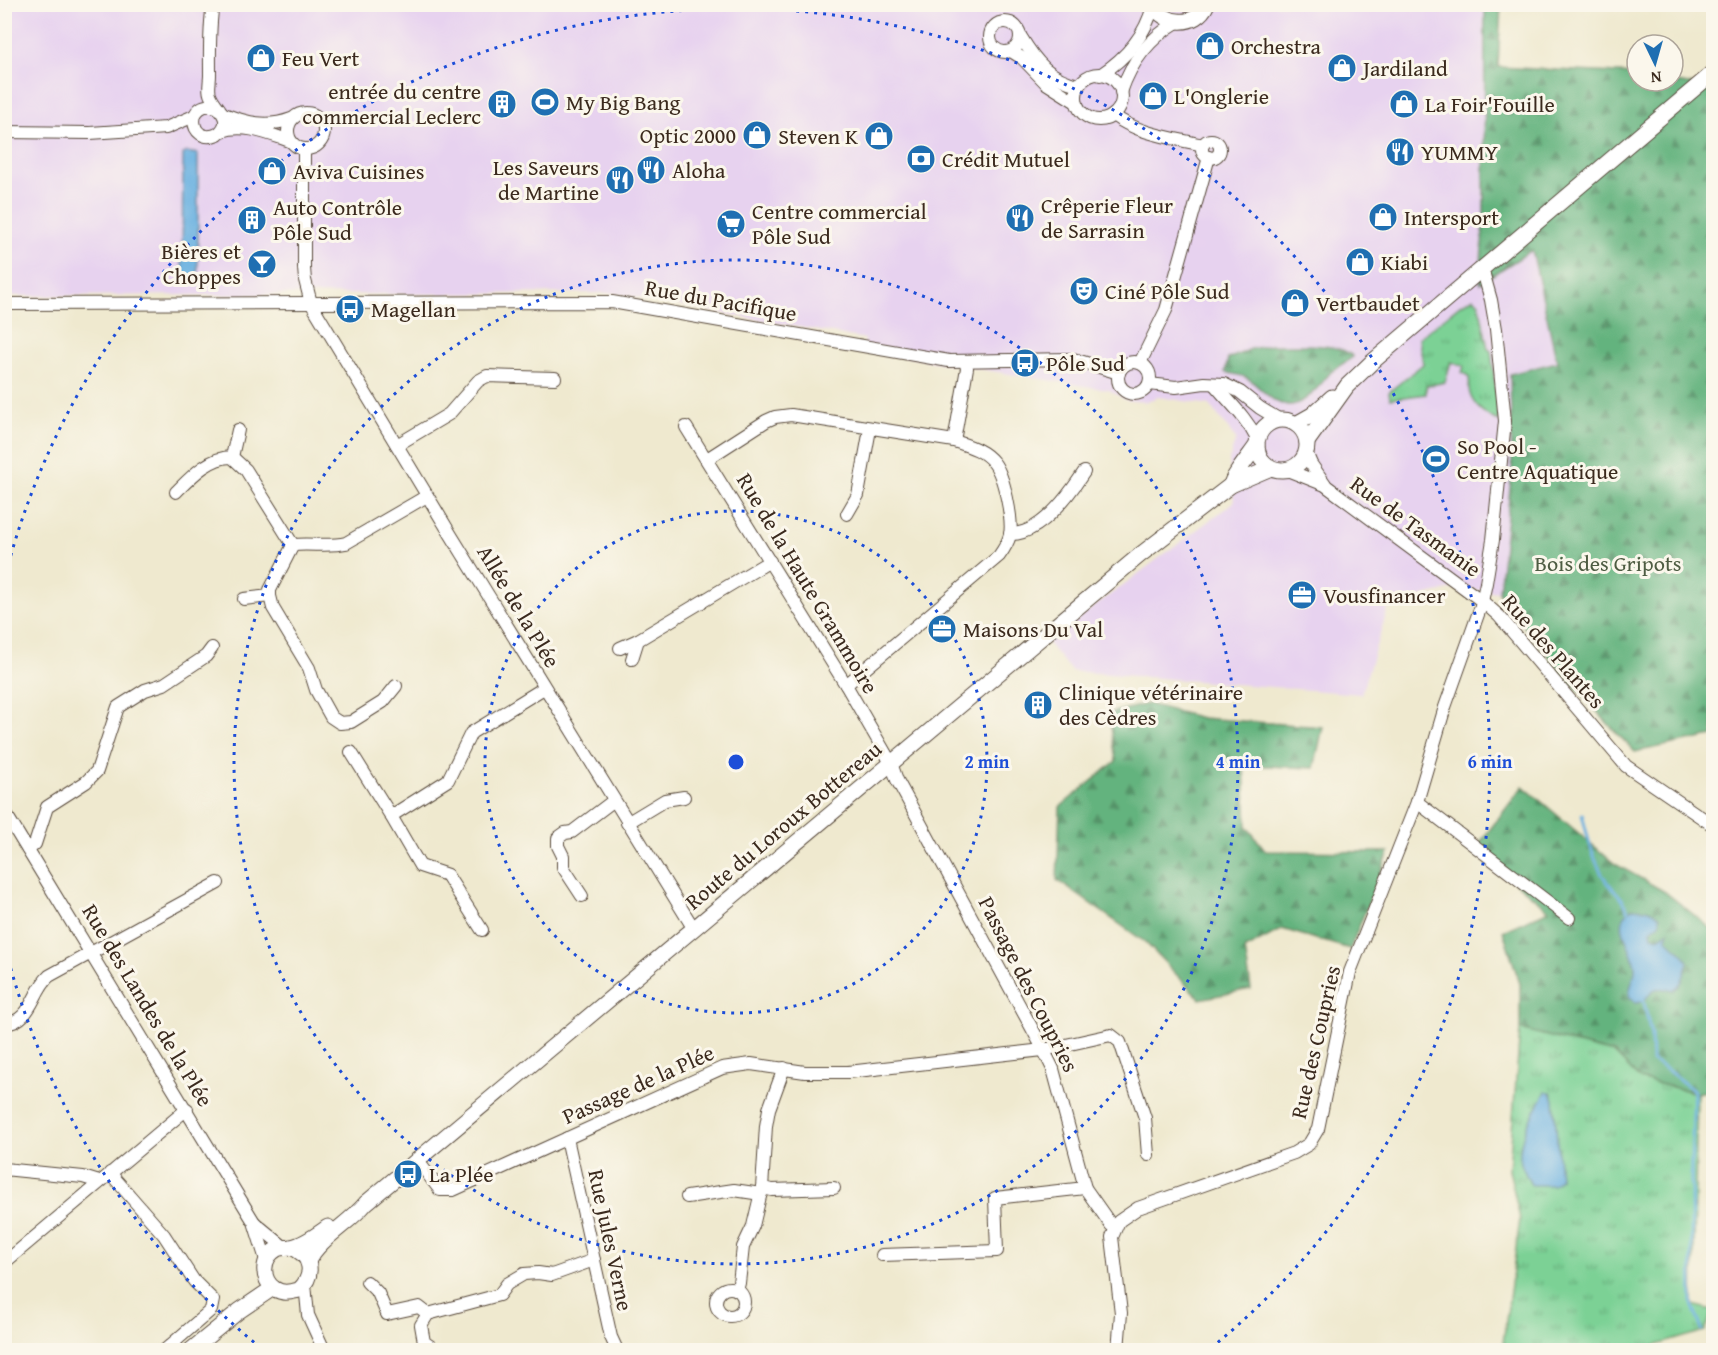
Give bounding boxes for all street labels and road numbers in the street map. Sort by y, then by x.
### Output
street label: Rue du Pacifique [643,271,799,329]
street label: Rue de la Haute Grammoire [729,467,887,699]
street label: Rue de Tasmanie [1344,468,1488,584]
street label: Allée de la Plée [470,539,568,673]
street label: Rue des Plantes [1495,587,1613,715]
street label: Route du Loroux Bottereau [678,733,888,917]
street label: Passage des Coupries [971,891,1087,1077]
street label: Rue des Landes de la Plée [75,898,221,1112]
street label: Rue des Coupries [1282,962,1348,1122]
street label: Passage de la Plée [557,1036,719,1132]
street label: Rue Jules Verne [580,1166,642,1314]

